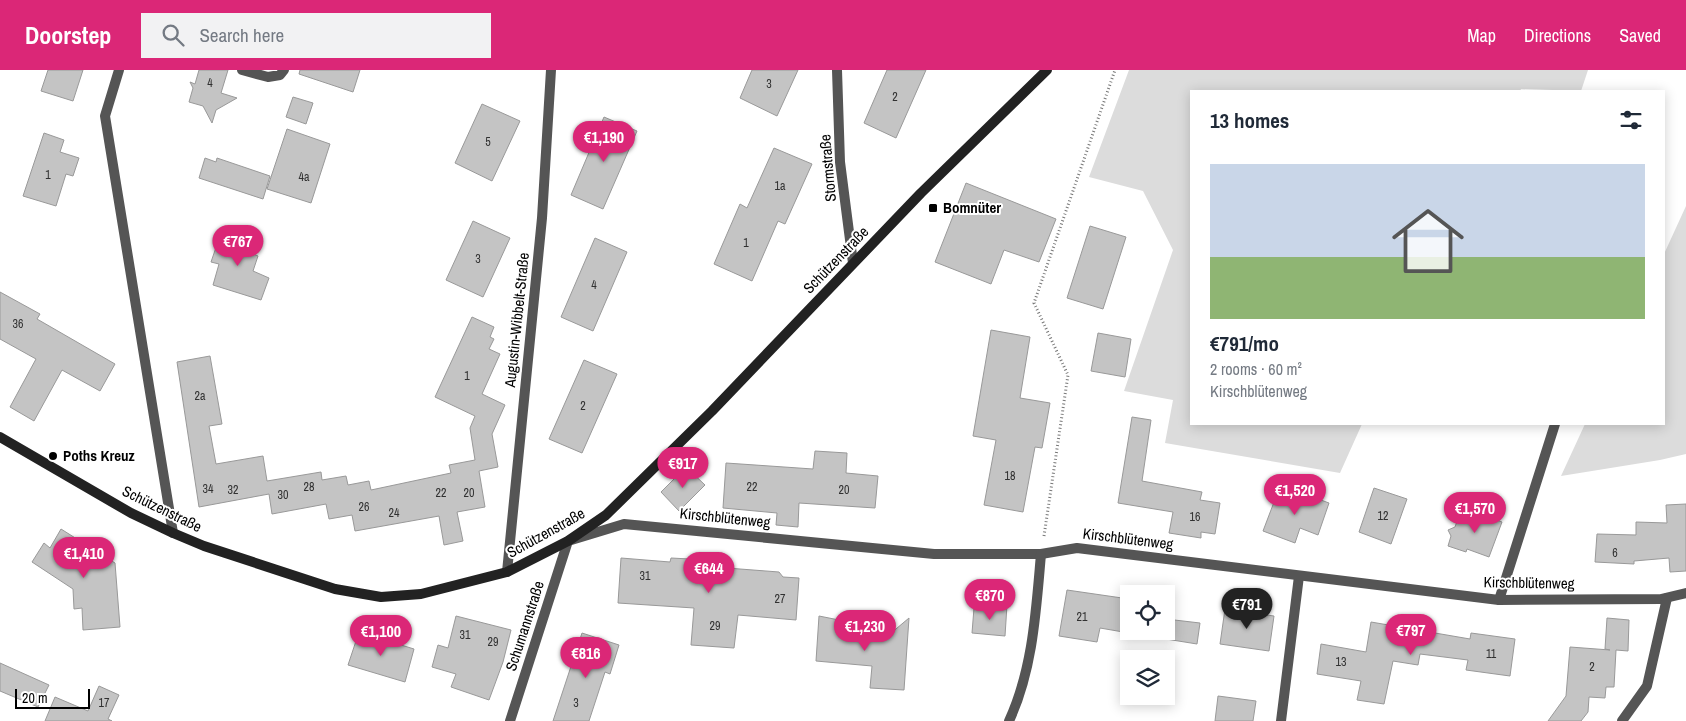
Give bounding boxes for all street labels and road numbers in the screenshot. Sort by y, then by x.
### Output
street label: Stormstraße [814,133,841,203]
street label: Schützenstraße [798,221,873,298]
street label: Augustin-Wibbelt-Straße [499,251,534,389]
street label: Schützenstraße [119,480,206,537]
street label: Schützenstraße [503,502,589,563]
street label: Kirschblütenweg [679,502,772,533]
street label: Kirschblütenweg [1082,523,1175,554]
street label: Kirschblütenweg [1483,571,1575,594]
street label: Schumannstraße [500,578,549,674]

